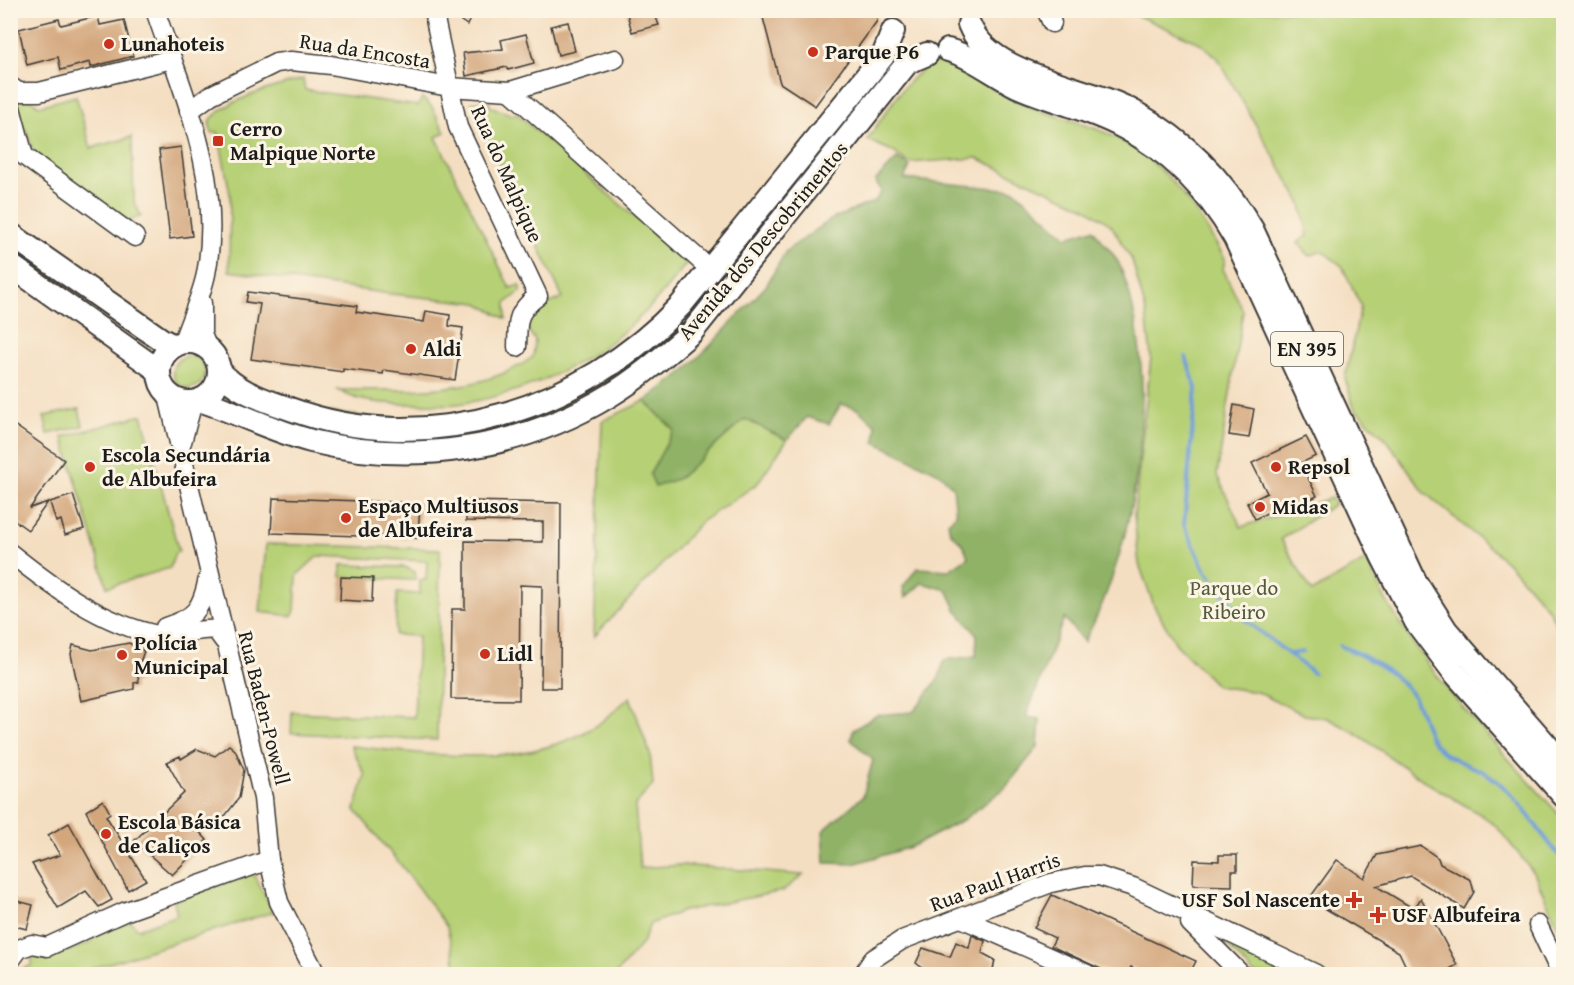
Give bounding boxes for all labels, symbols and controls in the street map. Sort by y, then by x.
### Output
street label: Rua da Encosta [298,25,433,76]
place label: Lunahoteis [121,28,225,59]
place label: Parque P6 [825,36,919,67]
marker: Lunahoteis [102,37,116,51]
marker: Parque P6 [806,45,820,59]
street label: Rua do Malpique [463,100,552,247]
place label: Cerro Malpique Norte [230,113,376,168]
marker: Cerro Malpique Norte [211,134,225,148]
street label: Avenida dos Descobrimentos [670,134,855,347]
road number: EN 395 [1271,332,1343,366]
place label: Aldi [423,333,462,364]
marker: Aldi [404,342,418,356]
place label: Escola Secundária de Albufeira [102,439,270,494]
place label: Repsol [1288,451,1350,482]
marker: Escola Secundária de Albufeira [83,460,97,474]
marker: Repsol [1269,460,1283,474]
place label: Espaço Multiusos de Albufeira [358,490,519,545]
place label: Midas [1272,491,1328,522]
marker: Midas [1253,500,1267,514]
marker: Espaço Multiusos de Albufeira [339,511,353,525]
park label: Parque do Ribeiro [1190,572,1278,627]
place label: Polícia Municipal [134,627,229,682]
street label: Rua Baden-Powell [230,628,299,788]
place label: Lidl [497,638,533,669]
marker: Lidl [478,647,492,661]
marker: Polícia Municipal [115,648,129,662]
place label: Escola Básica de Caliços [118,806,241,861]
marker: Escola Básica de Caliços [99,827,113,841]
street label: Rua Paul Harris [925,844,1064,919]
place label: USF Sol Nascente [1182,884,1340,915]
marker: USF Sol Nascente [1345,891,1363,909]
place label: USF Albufeira [1392,899,1521,930]
marker: USF Albufeira [1369,906,1387,924]

